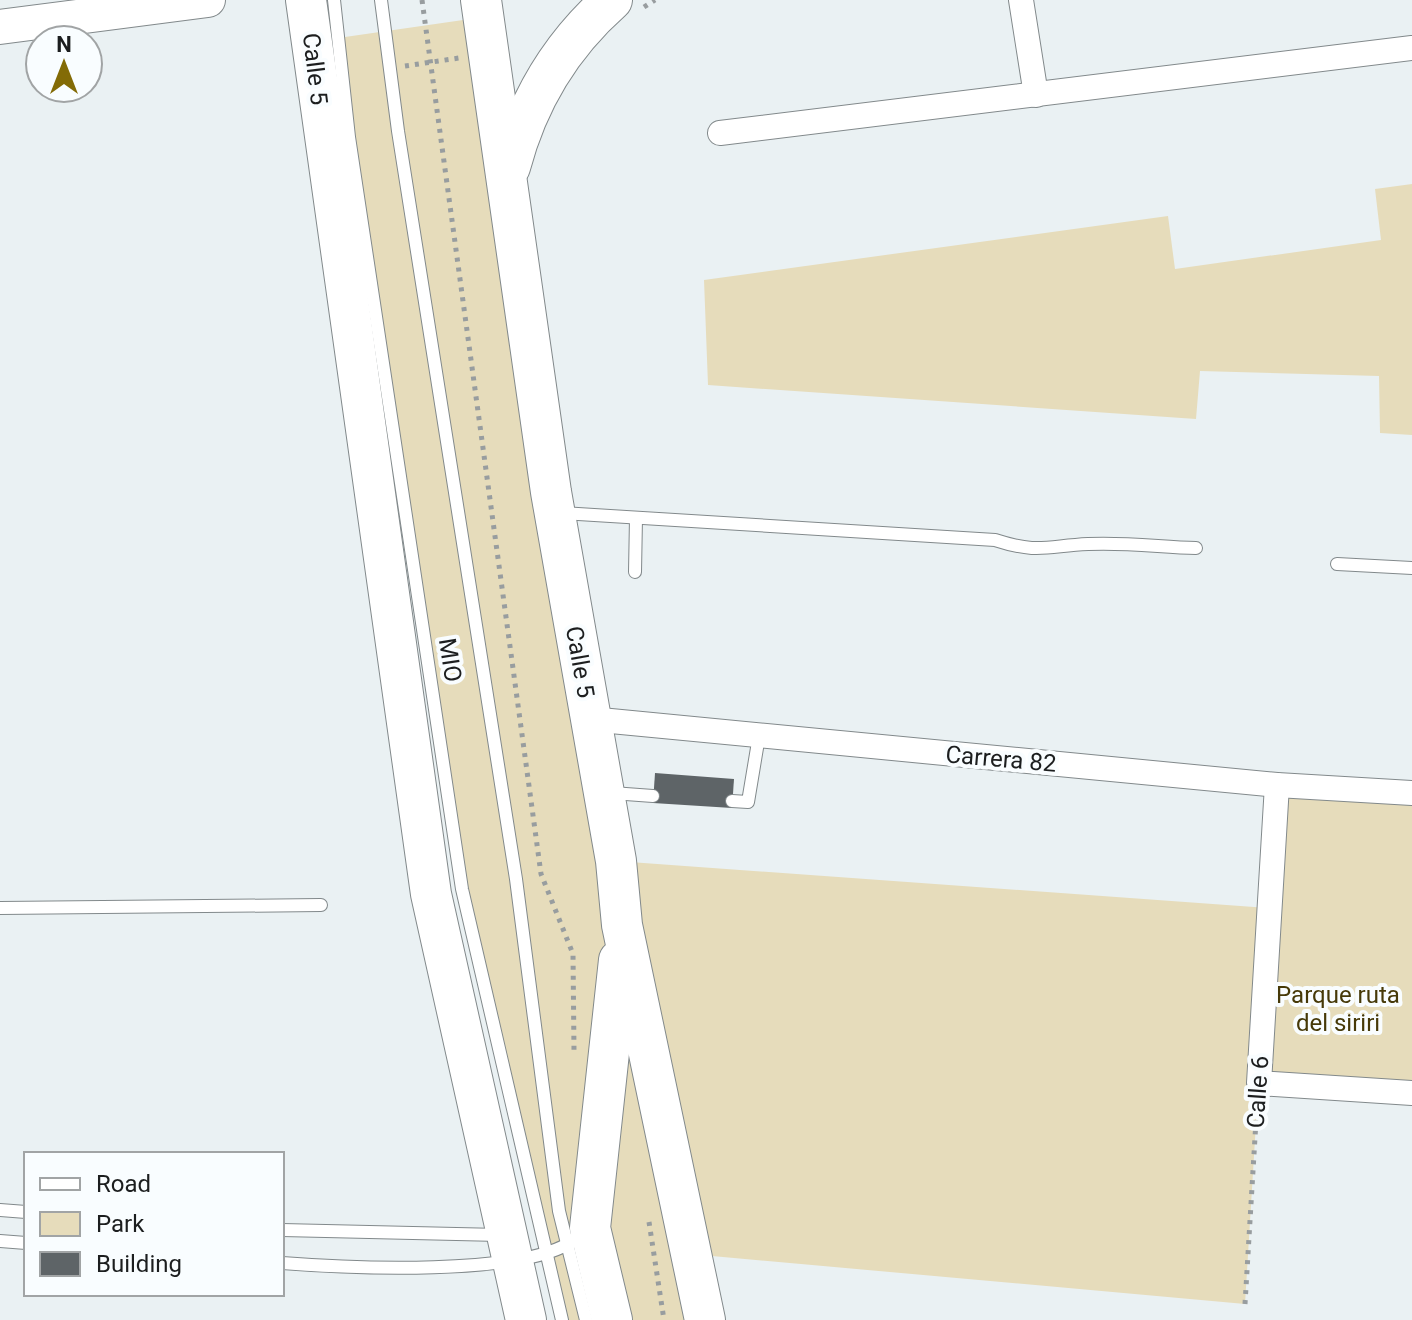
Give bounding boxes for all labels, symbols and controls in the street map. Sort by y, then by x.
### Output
north arrow [24,24,104,104]
street label: Calle 5 [297,31,333,107]
text: N [56,32,72,57]
street label: Calle 5 [560,624,600,700]
street label: MIO [433,636,467,684]
street label: Carrera 82 [944,740,1058,778]
park label: Parque ruta del siriri [1276,981,1400,1037]
street label: Calle 6 [1242,1055,1274,1129]
legend [24,1152,284,1296]
text: Road [96,1170,151,1198]
text: Park [96,1210,145,1238]
text: Building [96,1250,182,1278]

